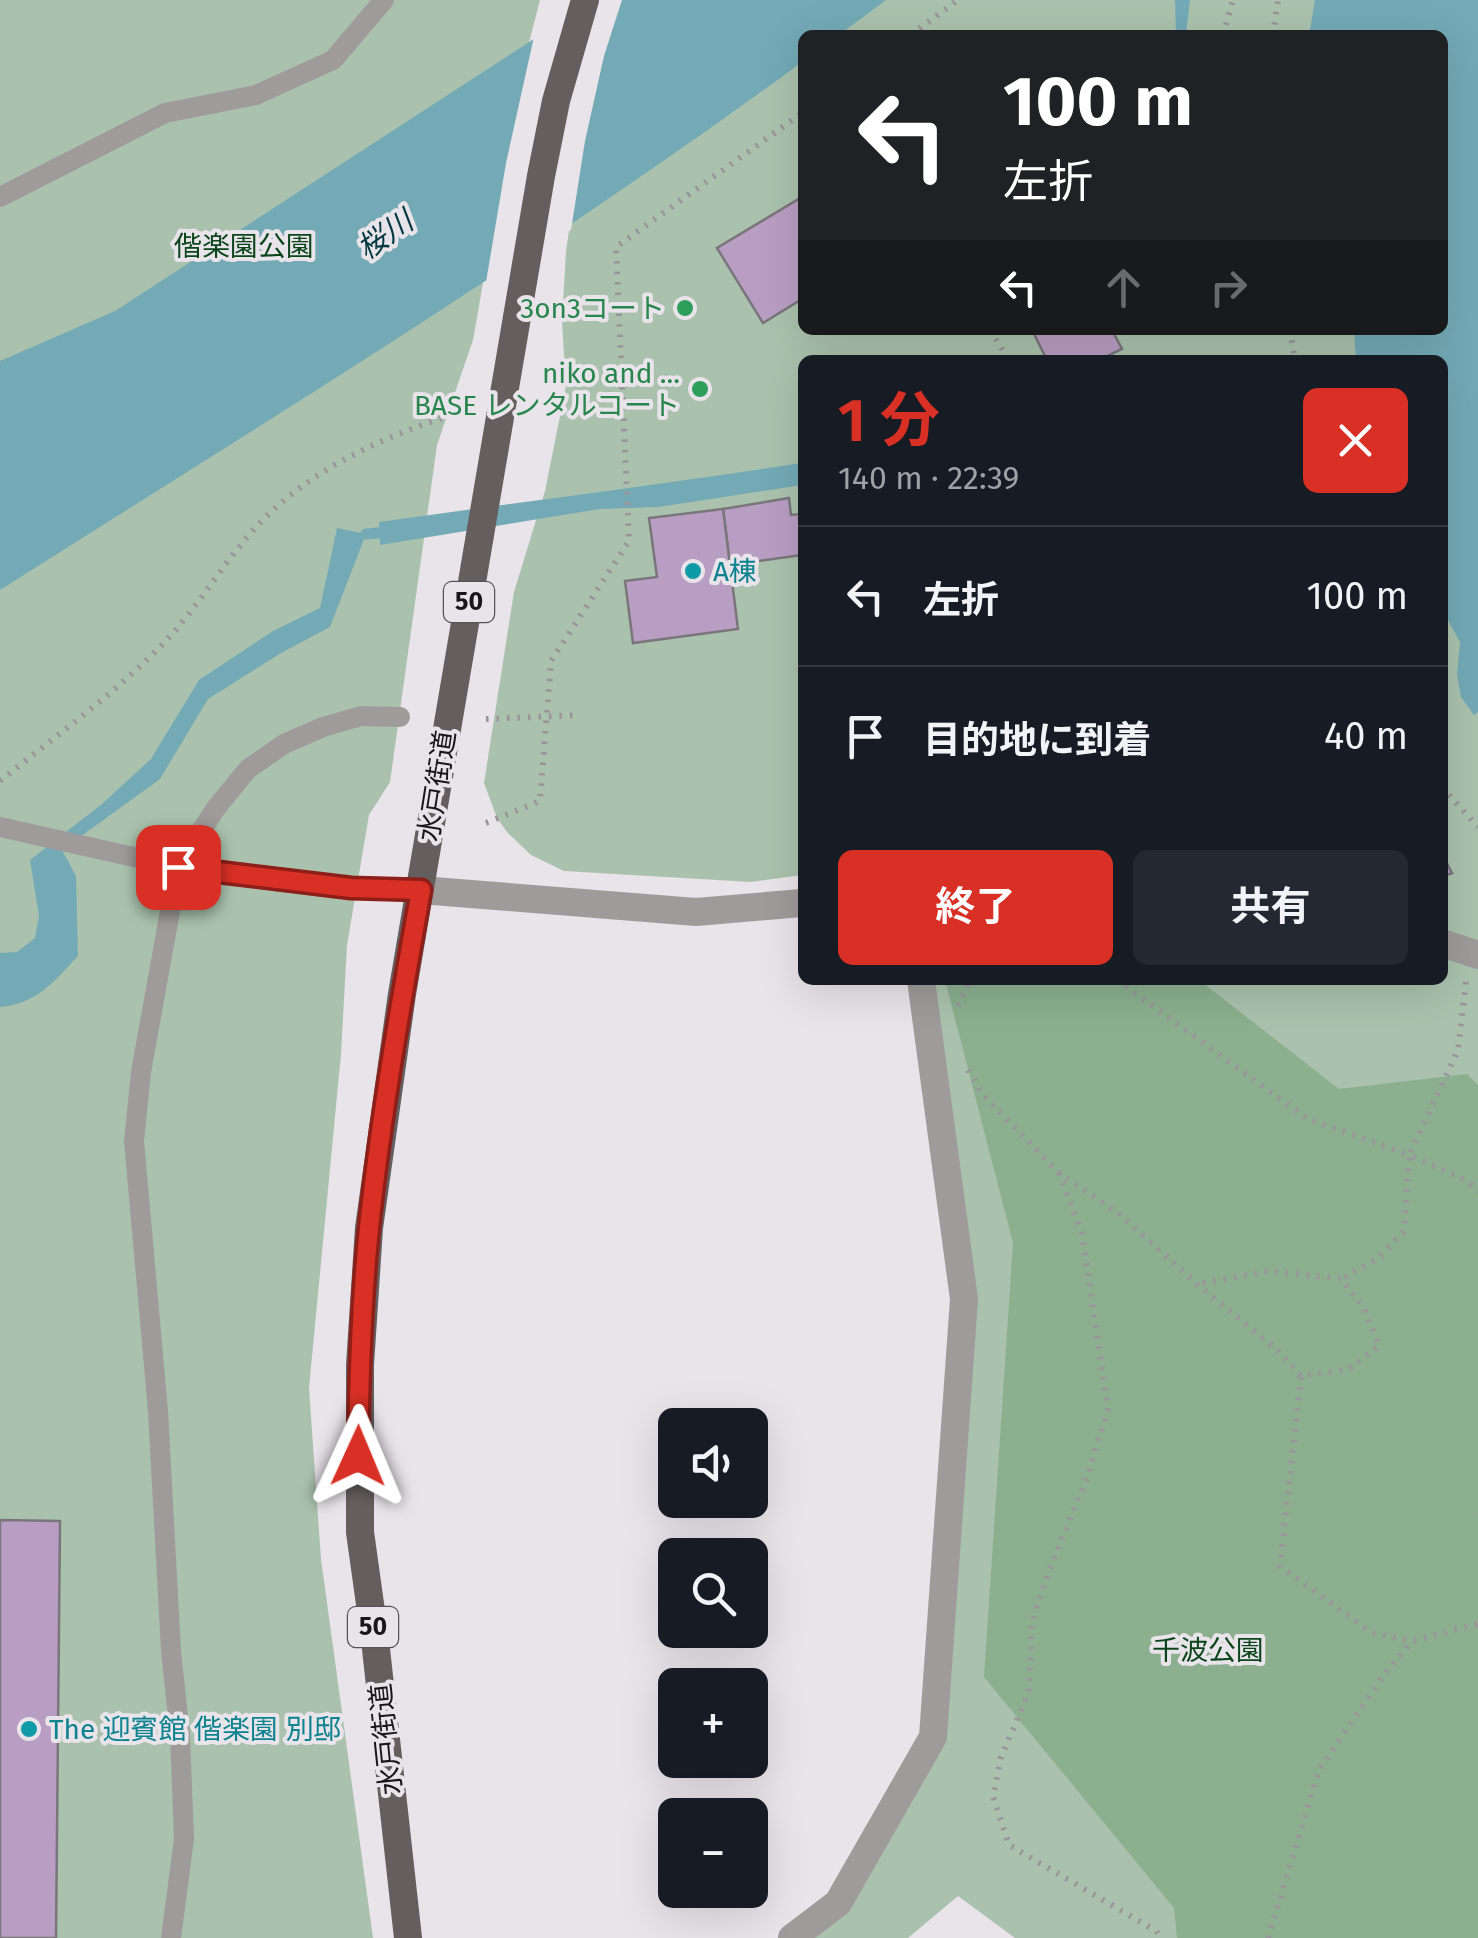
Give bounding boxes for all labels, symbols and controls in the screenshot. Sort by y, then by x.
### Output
text: 100 m [1003,60,1193,144]
icon: left [838,70,968,200]
text: 左折 [1003,155,1093,209]
water label: 桜川 [350,201,422,267]
park label: 偕楽園公園 [174,230,314,263]
icon: left [991,260,1046,315]
icon: ahead [1096,260,1151,315]
icon: right [1201,260,1256,315]
place label: 3on3コート [520,292,665,325]
marker: 3on3コート [674,297,696,319]
place label: niko and ... BASE レンタルコート [414,357,680,422]
marker: niko and ... BASE レンタルコート [689,378,711,400]
text: 1 分 [838,385,940,457]
button: close [1303,388,1408,493]
text: 140 m · 22:39 [838,459,1019,497]
place label: A棟 [713,555,757,588]
marker: A棟 [682,560,704,582]
icon: left [838,569,893,624]
text: 100 m [1307,573,1408,619]
text: 左折 [923,577,999,623]
road number: 50 [444,582,494,622]
icon: arrive [838,709,893,764]
text: 40 m [1324,713,1408,759]
text: 目的地に到着 [923,717,1151,763]
street label: 水戸街道 [412,728,462,844]
pin [136,825,221,910]
icon: arrive [151,840,206,895]
button: 終了 [838,850,1113,965]
button: 共有 [1133,850,1408,965]
position arrow [306,1404,410,1508]
map controls [658,1408,768,1908]
button: sound [658,1408,768,1518]
button: search [658,1538,768,1648]
road number: 50 [348,1607,398,1647]
park label: 千波公園 [1152,1634,1264,1667]
button: + [658,1668,768,1778]
street label: 水戸街道 [364,1682,408,1796]
place label: The 迎賓館 偕楽園 別邸 [49,1713,341,1746]
marker: The 迎賓館 偕楽園 別邸 [18,1718,40,1740]
button: − [658,1798,768,1908]

